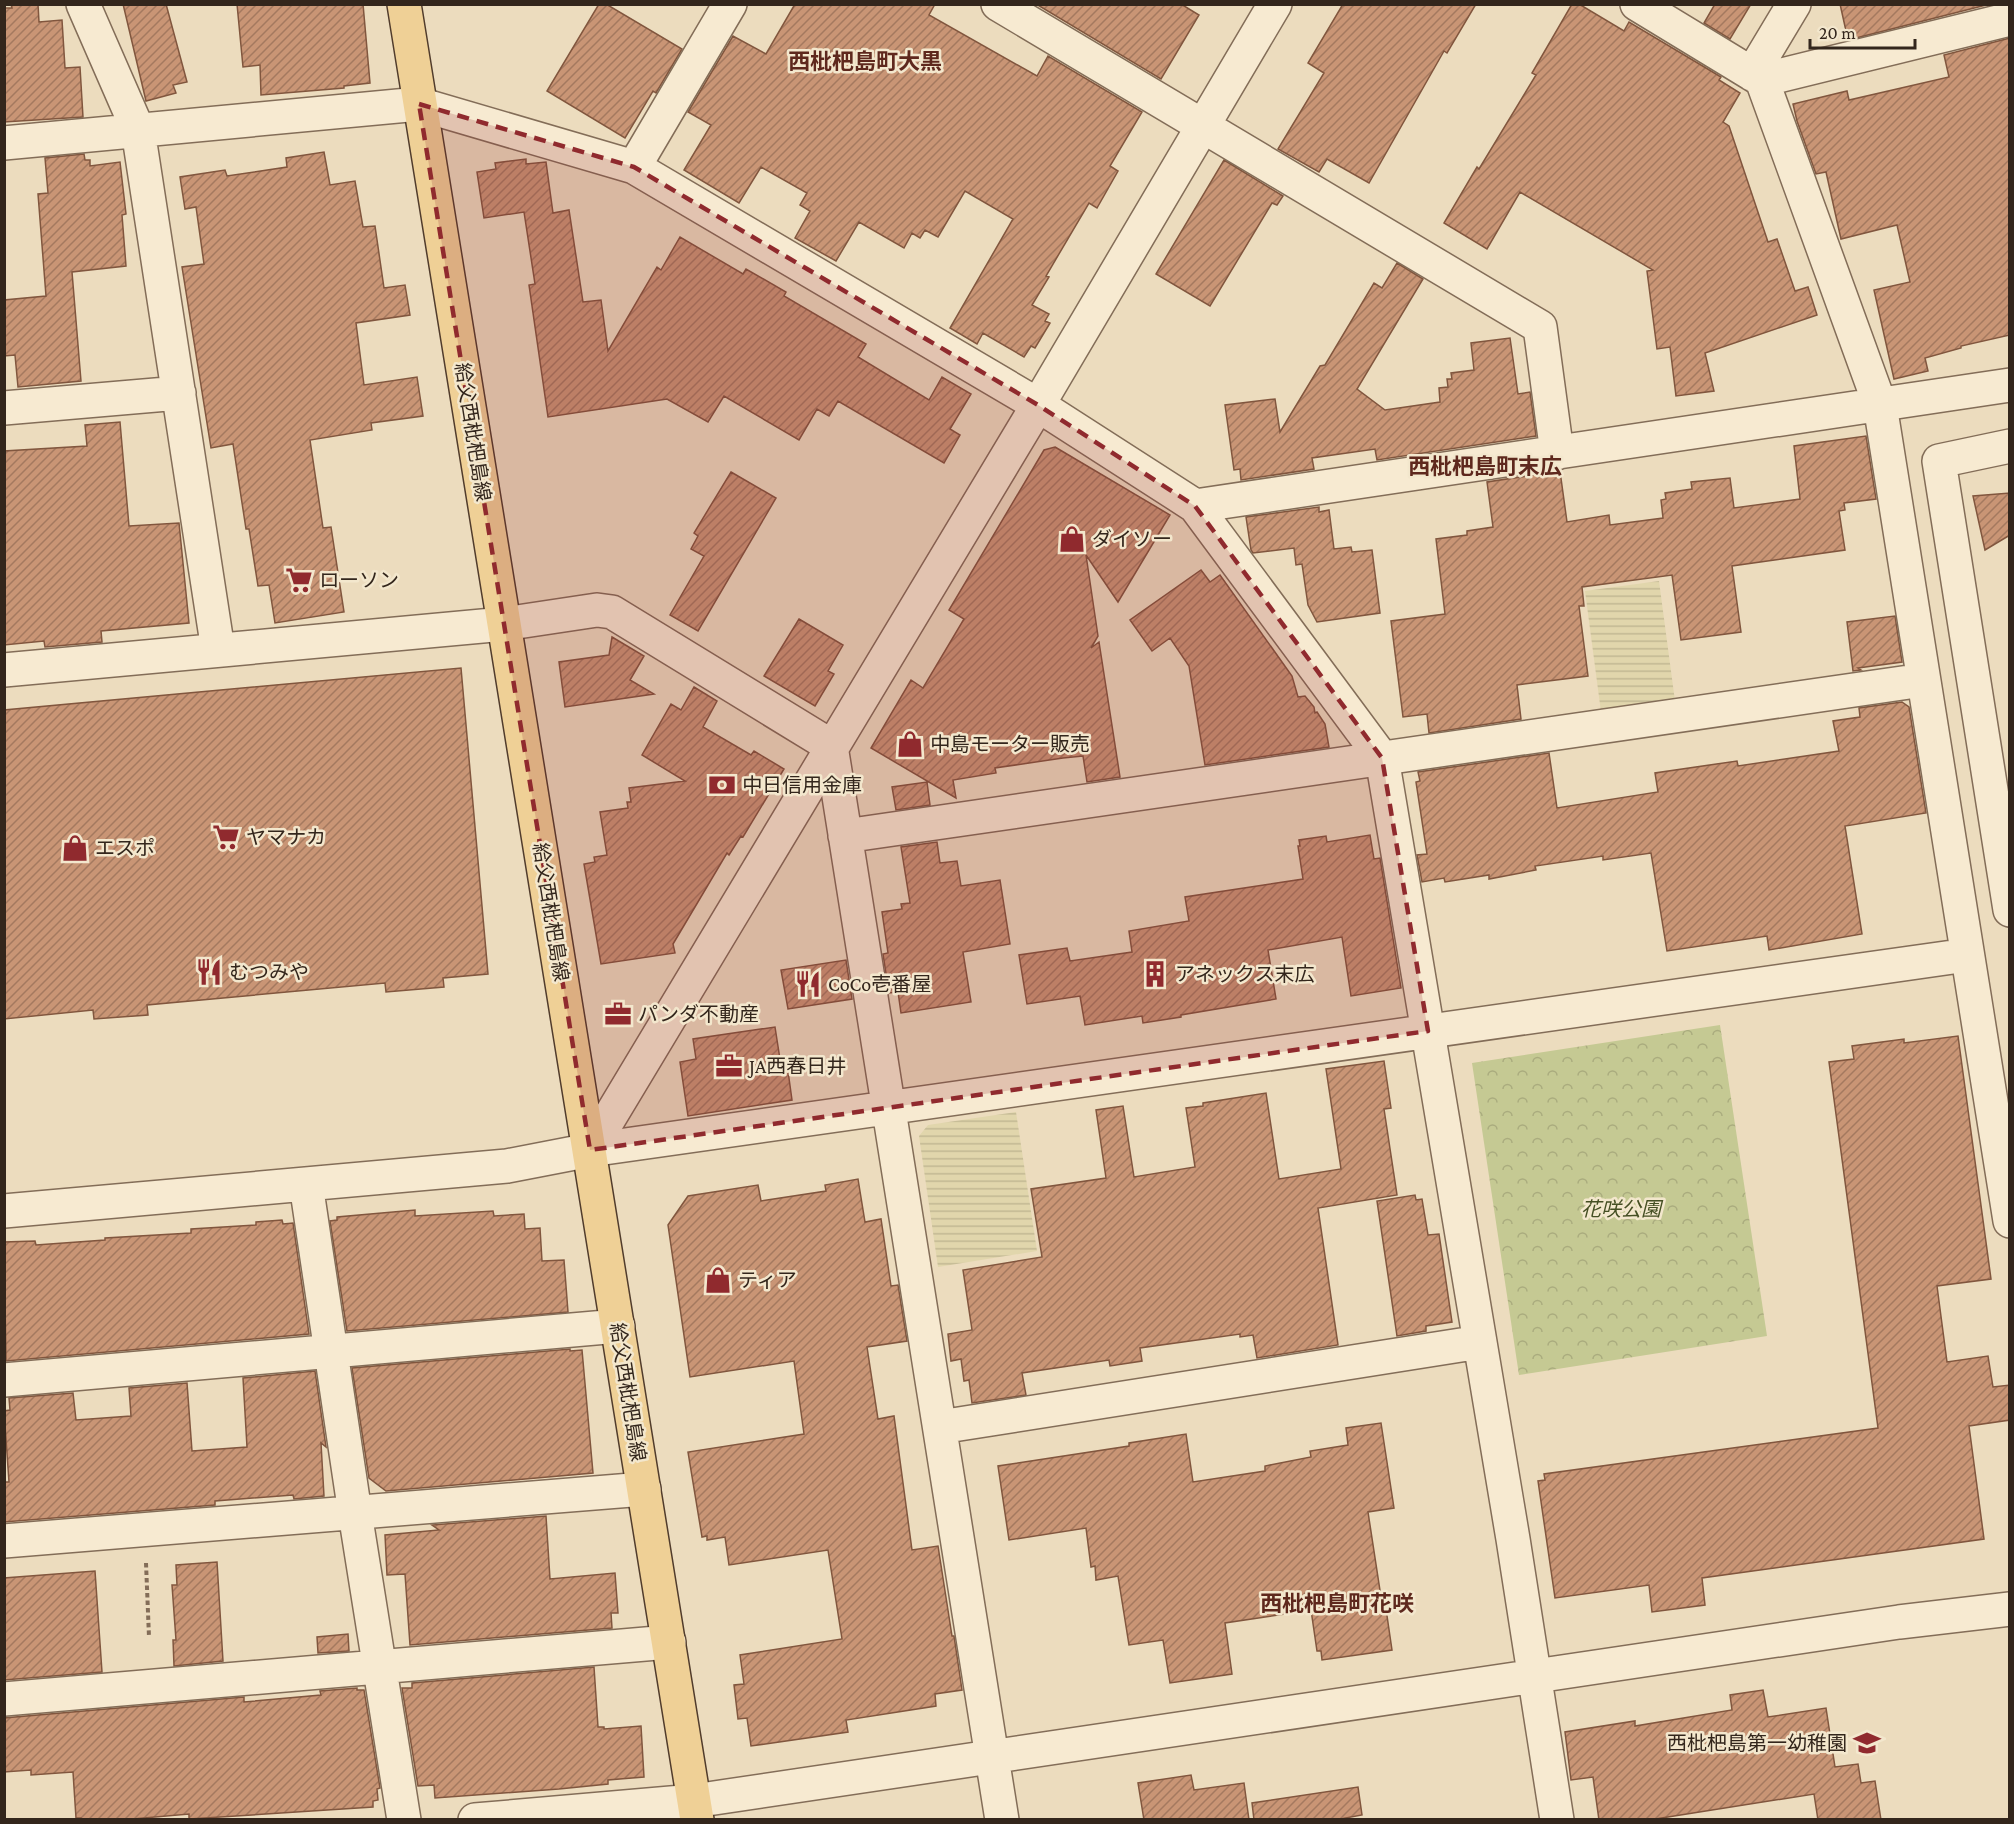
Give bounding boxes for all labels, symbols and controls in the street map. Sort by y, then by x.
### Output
scale bar [1810,12,1915,50]
text: 20 m [1819,23,1856,43]
district label: 西枇杷島町大黒 [788,49,942,74]
street label: 給父西枇杷島線 [451,361,495,503]
district label: 西枇杷島町末広 [1408,454,1562,479]
shop icon: ダイソー [1057,524,1087,554]
place label: ダイソー [1092,528,1172,550]
supermarket icon: ローソン [284,565,314,595]
place label: ローソン [319,569,399,591]
shop icon: 中島モーター販売 [895,729,925,759]
place label: 中島モーター販売 [930,733,1090,755]
bank icon: 中日信用金庫 [707,770,737,800]
place label: 中日信用金庫 [742,774,862,796]
supermarket icon: ヤマナカ [211,822,241,852]
place label: ヤマナカ [246,826,326,848]
shop icon: エスポ [60,833,90,863]
place label: エスポ [95,837,155,859]
street label: 給父西枇杷島線 [529,841,573,983]
restaurant icon: むつみや [194,957,224,987]
building icon: アネックス末広 [1140,959,1170,989]
place label: むつみや [229,961,309,983]
place label: アネックス末広 [1175,963,1314,985]
restaurant icon: CoCo壱番屋 [793,969,823,999]
place label: CoCo壱番屋 [828,973,931,995]
office icon: パンダ不動産 [603,999,633,1029]
place label: パンダ不動産 [638,1003,759,1025]
office icon: JA西春日井 [714,1051,744,1081]
place label: JA西春日井 [747,1055,846,1078]
park label: 花咲公園 [1581,1198,1664,1220]
shop icon: ティア [703,1265,733,1295]
place label: ティア [738,1269,797,1291]
street label: 給父西枇杷島線 [606,1321,650,1463]
district label: 西枇杷島町花咲 [1260,1591,1414,1616]
school or university icon: 西枇杷島第一幼稚園 [1852,1728,1882,1758]
place label: 西枇杷島第一幼稚園 [1667,1732,1847,1754]

